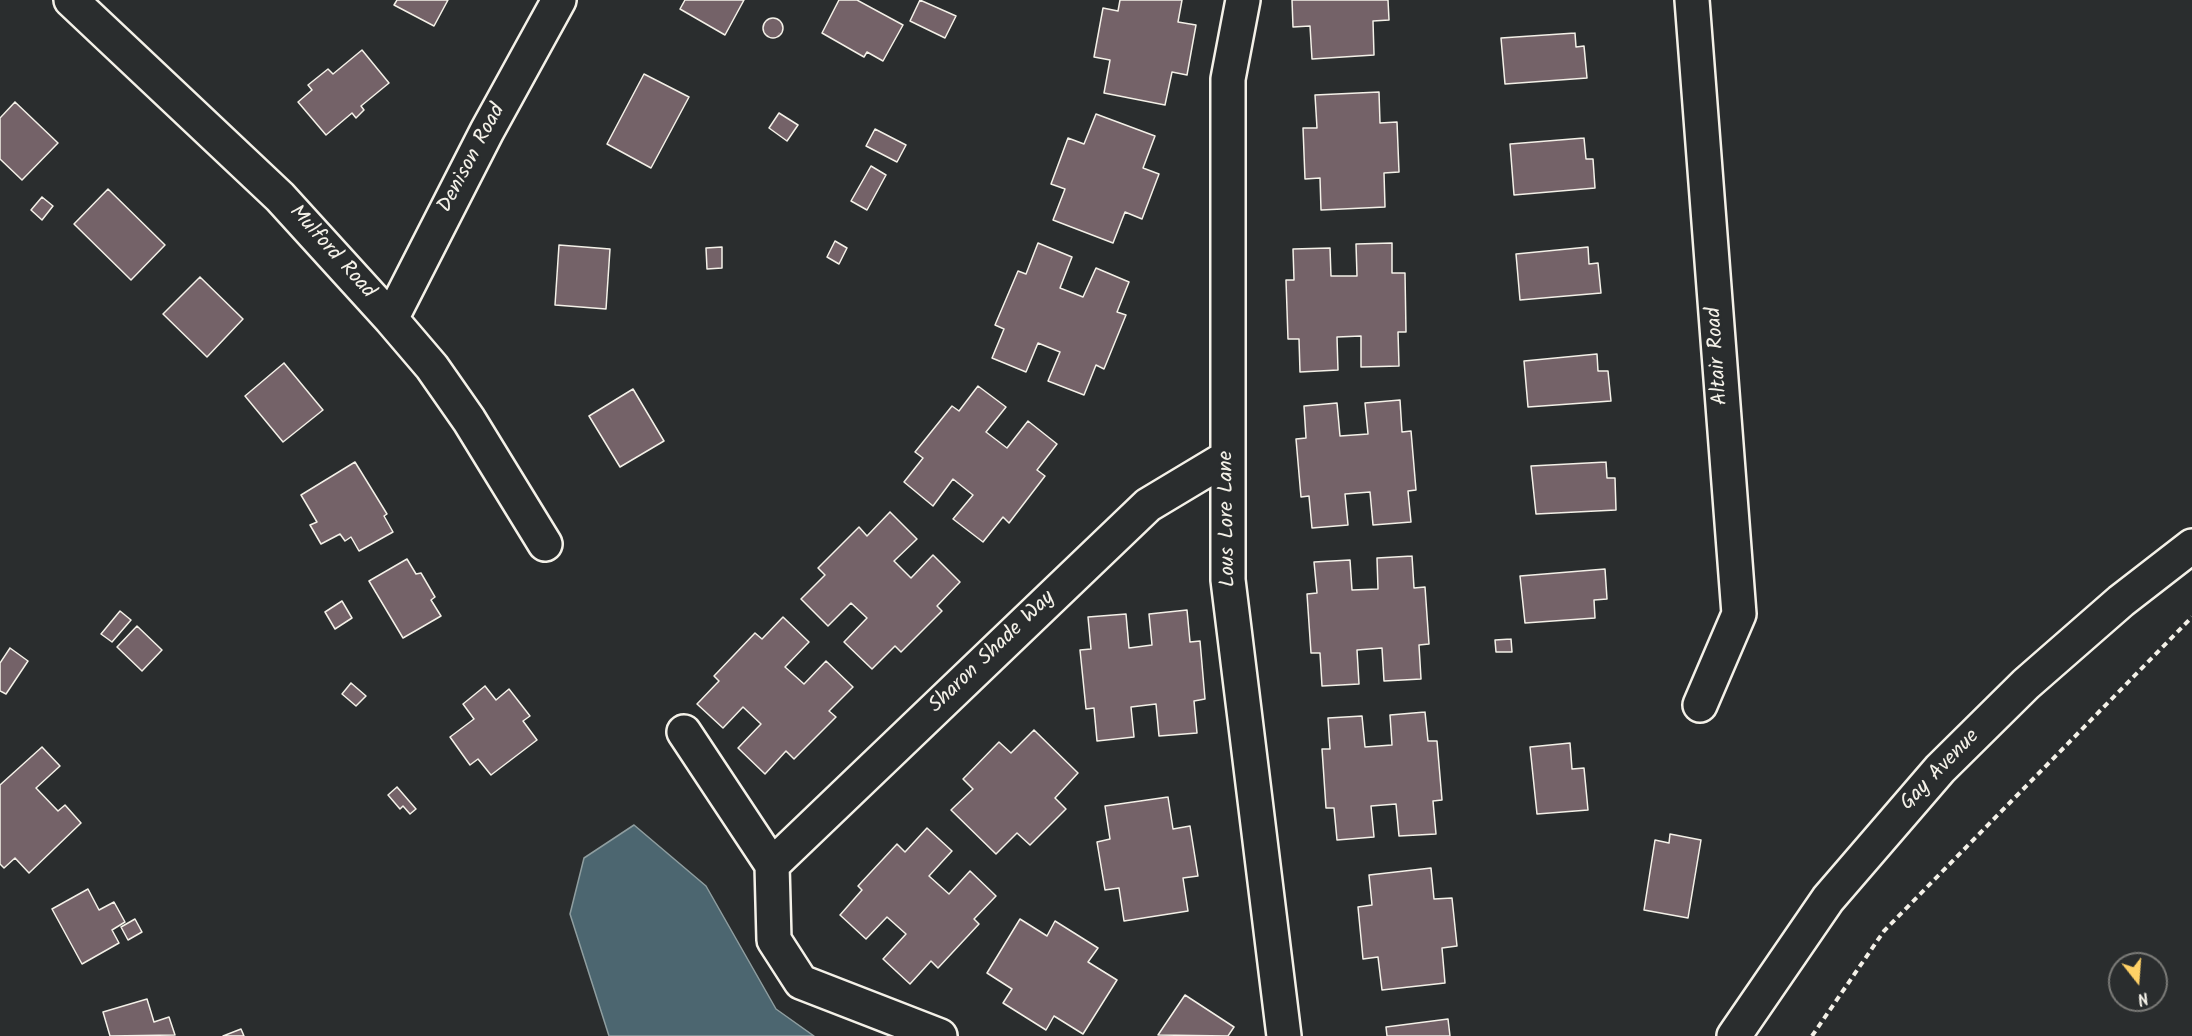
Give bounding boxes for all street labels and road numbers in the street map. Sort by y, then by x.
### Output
street label: Denison Road [434,100,512,218]
street label: Mulford Road [282,201,380,305]
street label: Altair Road [1703,306,1735,406]
street label: Lous Lore Lane [1215,451,1243,587]
street label: Sharon Shade Way [925,587,1061,719]
street label: Gay Avenue [1896,725,1986,817]

